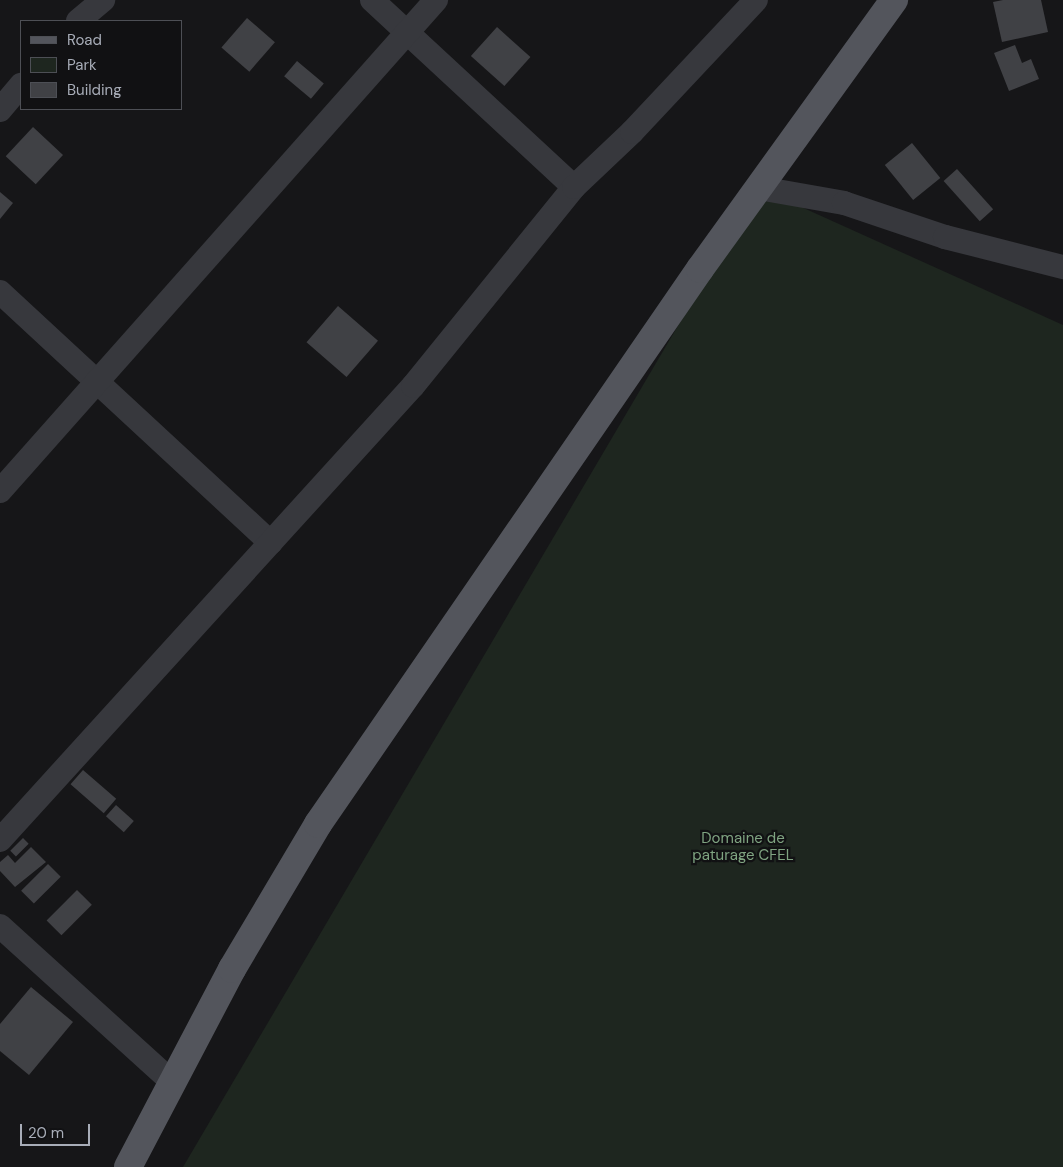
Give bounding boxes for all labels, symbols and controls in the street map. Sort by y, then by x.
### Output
legend [20,20,182,110]
text: Road [67,30,102,50]
text: Park [67,55,97,75]
text: Building [67,80,122,100]
park label: Domaine de paturage CFEL [692,829,794,864]
scale bar [22,1114,92,1146]
text: 20 m [28,1123,64,1143]

